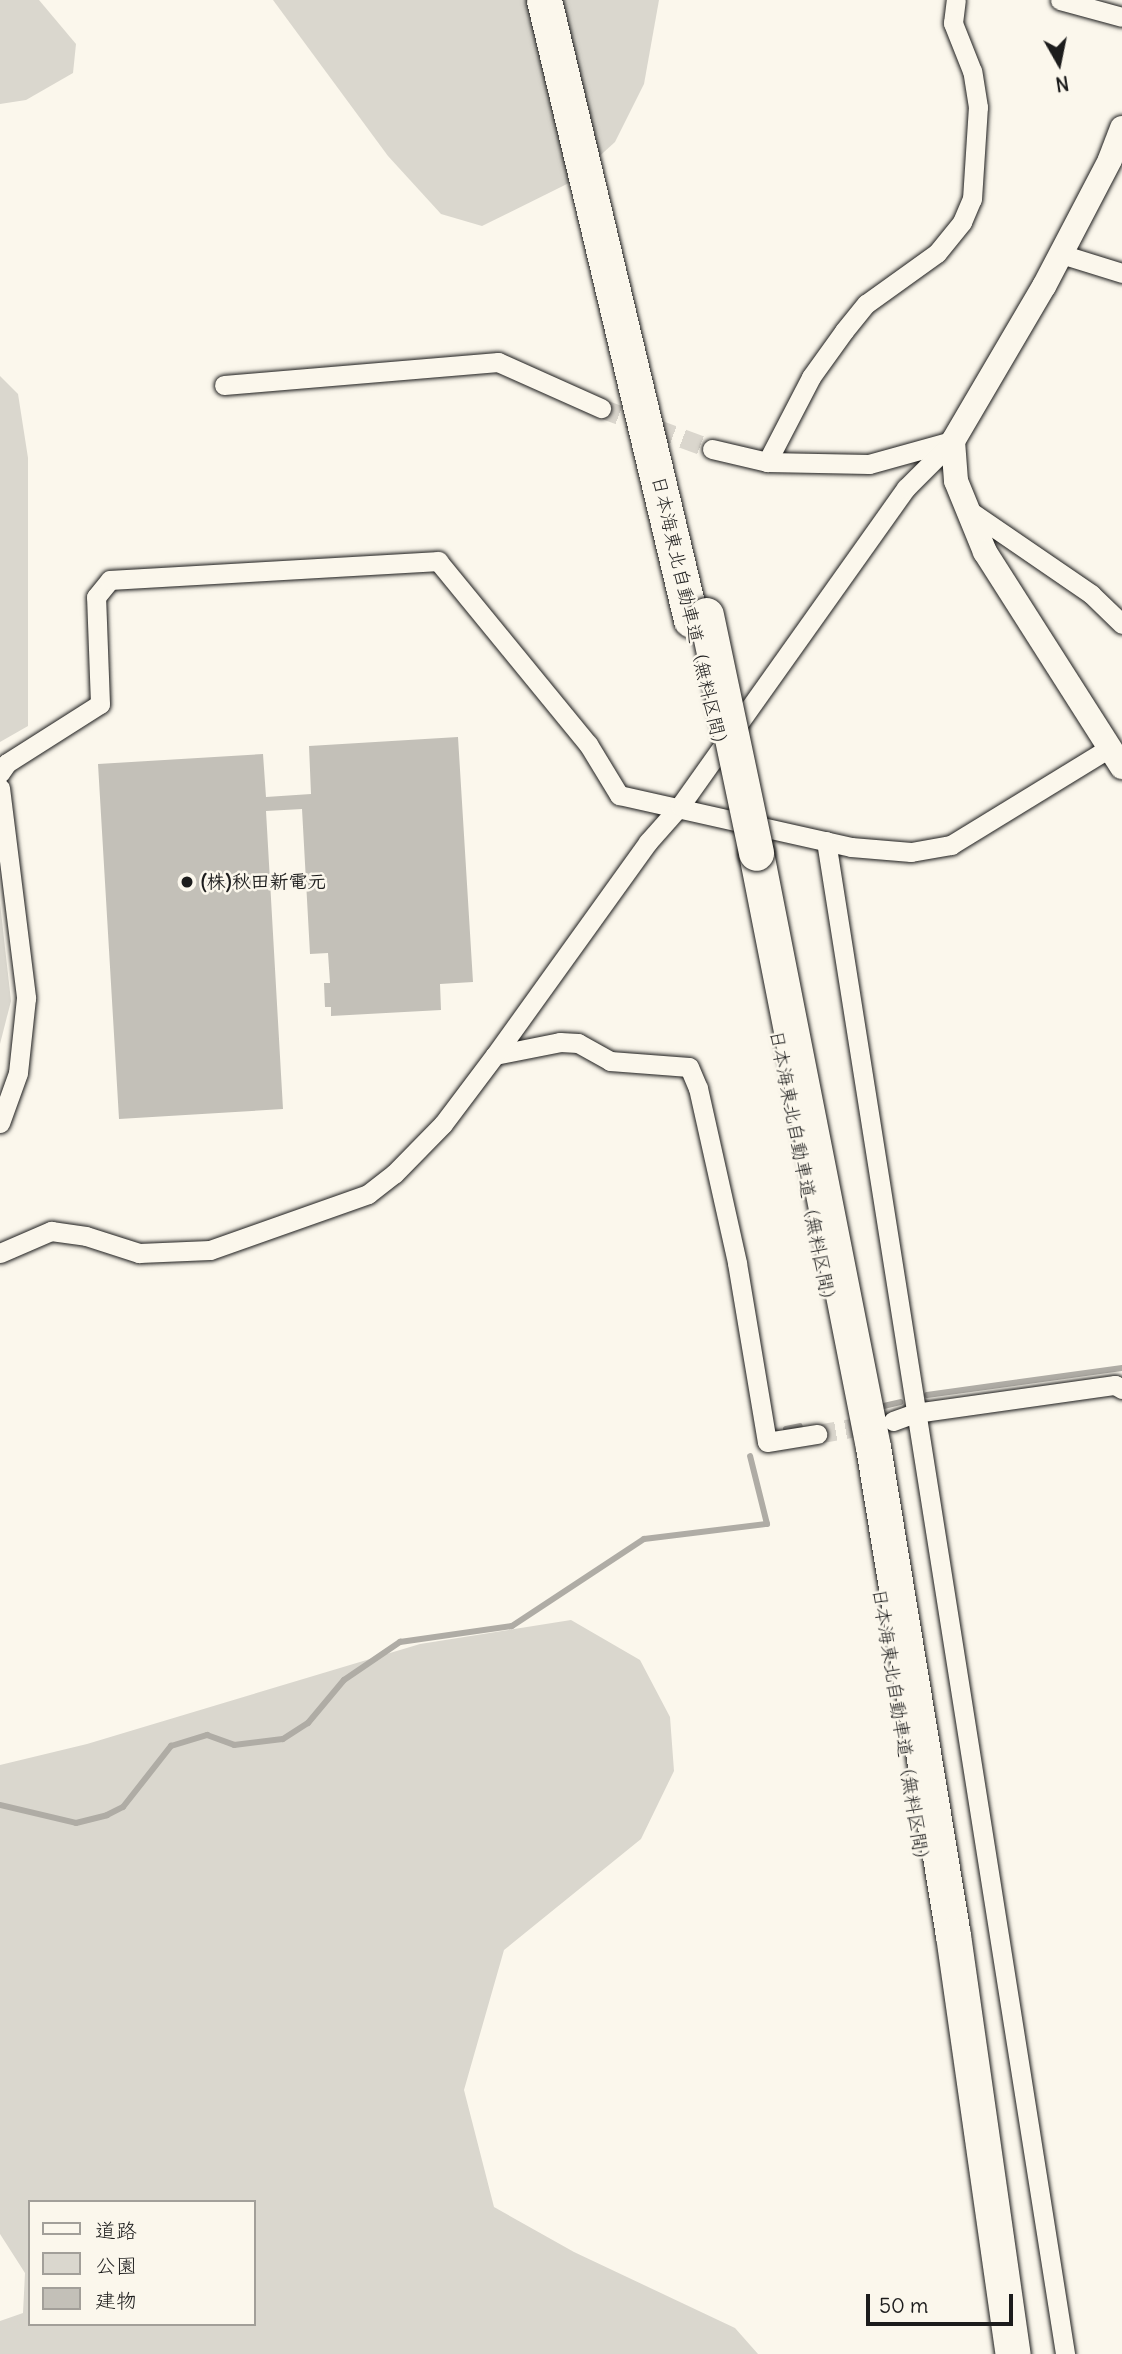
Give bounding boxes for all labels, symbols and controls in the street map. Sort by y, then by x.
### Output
north arrow [1024,28,1094,98]
text: N [1054,71,1071,97]
street label: 日本海東北自動車道（無料区間） [647,474,733,756]
place label: (株)秋田新電元 [201,871,326,893]
marker: (株)秋田新電元 [179,874,195,890]
street label: 日本海東北自動車道（無料区間） [765,1028,841,1312]
street label: 日本海東北自動車道（無料区間） [867,1586,935,1872]
legend [28,2200,256,2326]
text: 道路 [95,2217,137,2244]
text: 公園 [95,2252,137,2279]
scale bar [870,2280,1017,2324]
text: 建物 [95,2287,137,2314]
text: 50 m [879,2292,928,2319]

